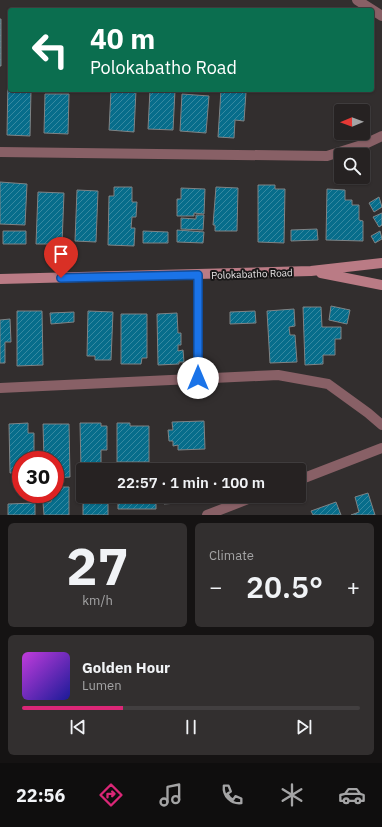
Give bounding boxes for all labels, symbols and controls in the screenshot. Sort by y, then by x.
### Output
text: 40 m [90,20,155,57]
icon: left [24,24,76,76]
text: Polokabatho Road [90,56,237,79]
north arrow [334,104,370,140]
map controls [334,104,370,184]
button: search [334,148,370,184]
pin [44,237,78,278]
icon: arrive [50,243,72,265]
street label: Polokabatho Road [211,266,293,282]
position arrow [177,357,219,399]
speed limit sign: 30 [12,451,64,503]
text: 22:57 · 1 min · 100 m [117,473,265,492]
text: 27 [66,532,129,599]
text: Climate [209,547,254,564]
text: 20.5° [246,567,323,606]
text: − [209,572,222,601]
text: + [347,572,360,601]
text: km/h [82,592,113,609]
text: Golden Hour [82,658,170,677]
text: Lumen [82,677,122,694]
icon: previous [67,716,89,738]
icon: pause [180,716,202,738]
icon: next [293,716,315,738]
icon: directions [97,781,125,809]
icon: music [157,781,185,809]
icon: phone [218,781,246,809]
icon: climate [278,781,306,809]
icon: car [338,781,366,809]
text: 22:56 [16,784,65,807]

